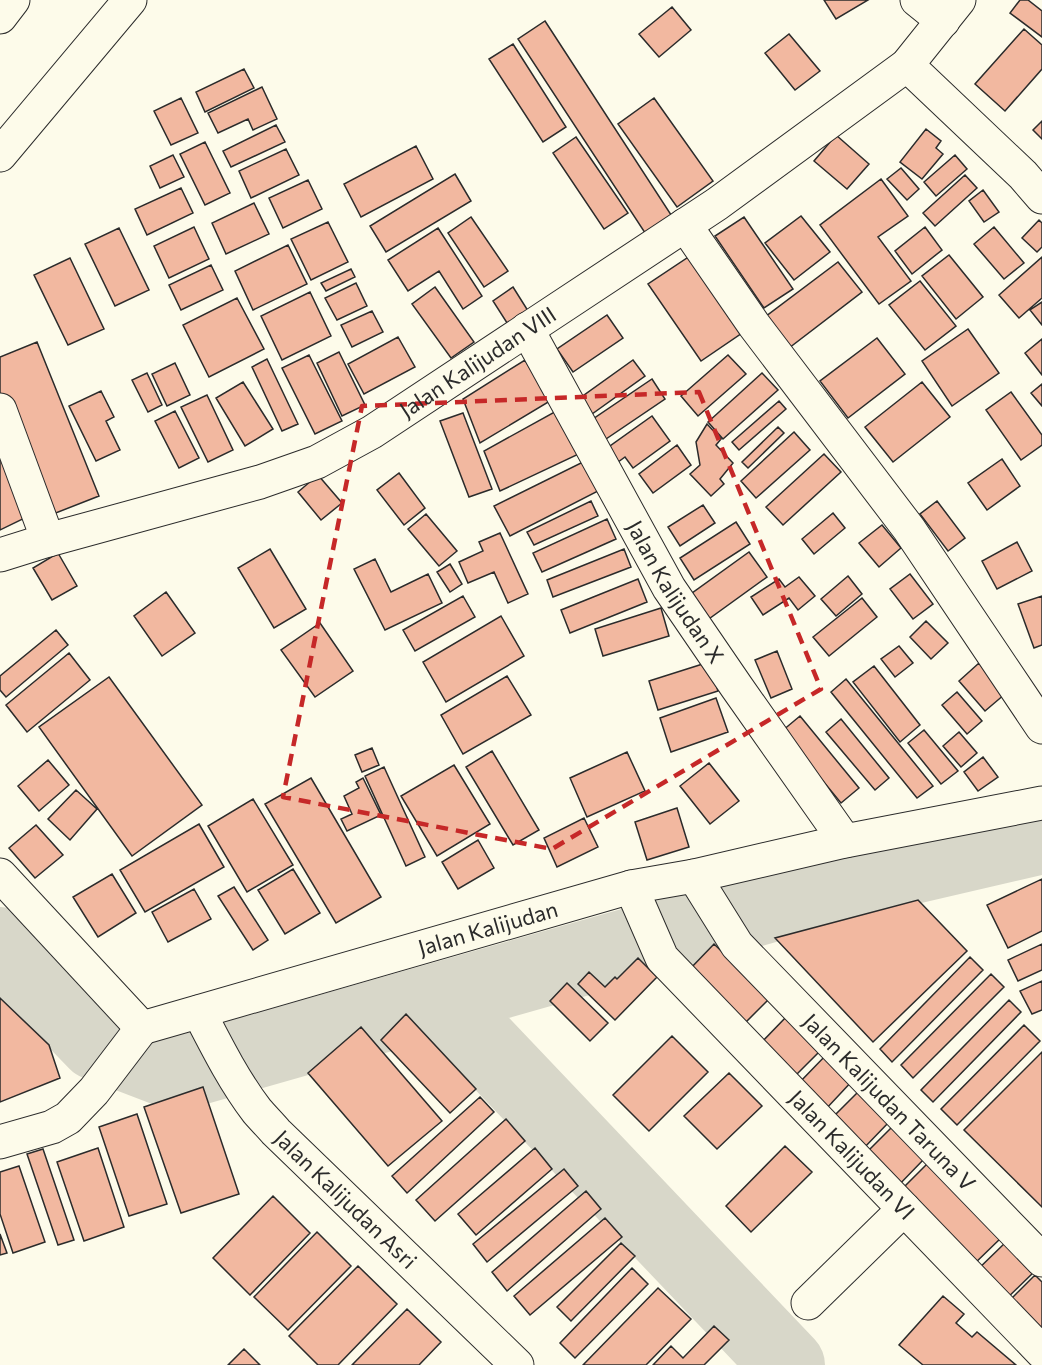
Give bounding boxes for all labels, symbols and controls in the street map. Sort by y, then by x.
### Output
street label: Jalan Kalijudan VIII [394,300,561,423]
street label: Jalan Kalijudan X [622,515,730,668]
street label: Jalan Kalijudan [415,895,561,961]
street label: Jalan Kalijudan Taruna V [797,1007,981,1196]
street label: Jalan Kalijudan VI [784,1084,921,1225]
street label: Jalan Kalijudan Asri [269,1124,423,1274]

